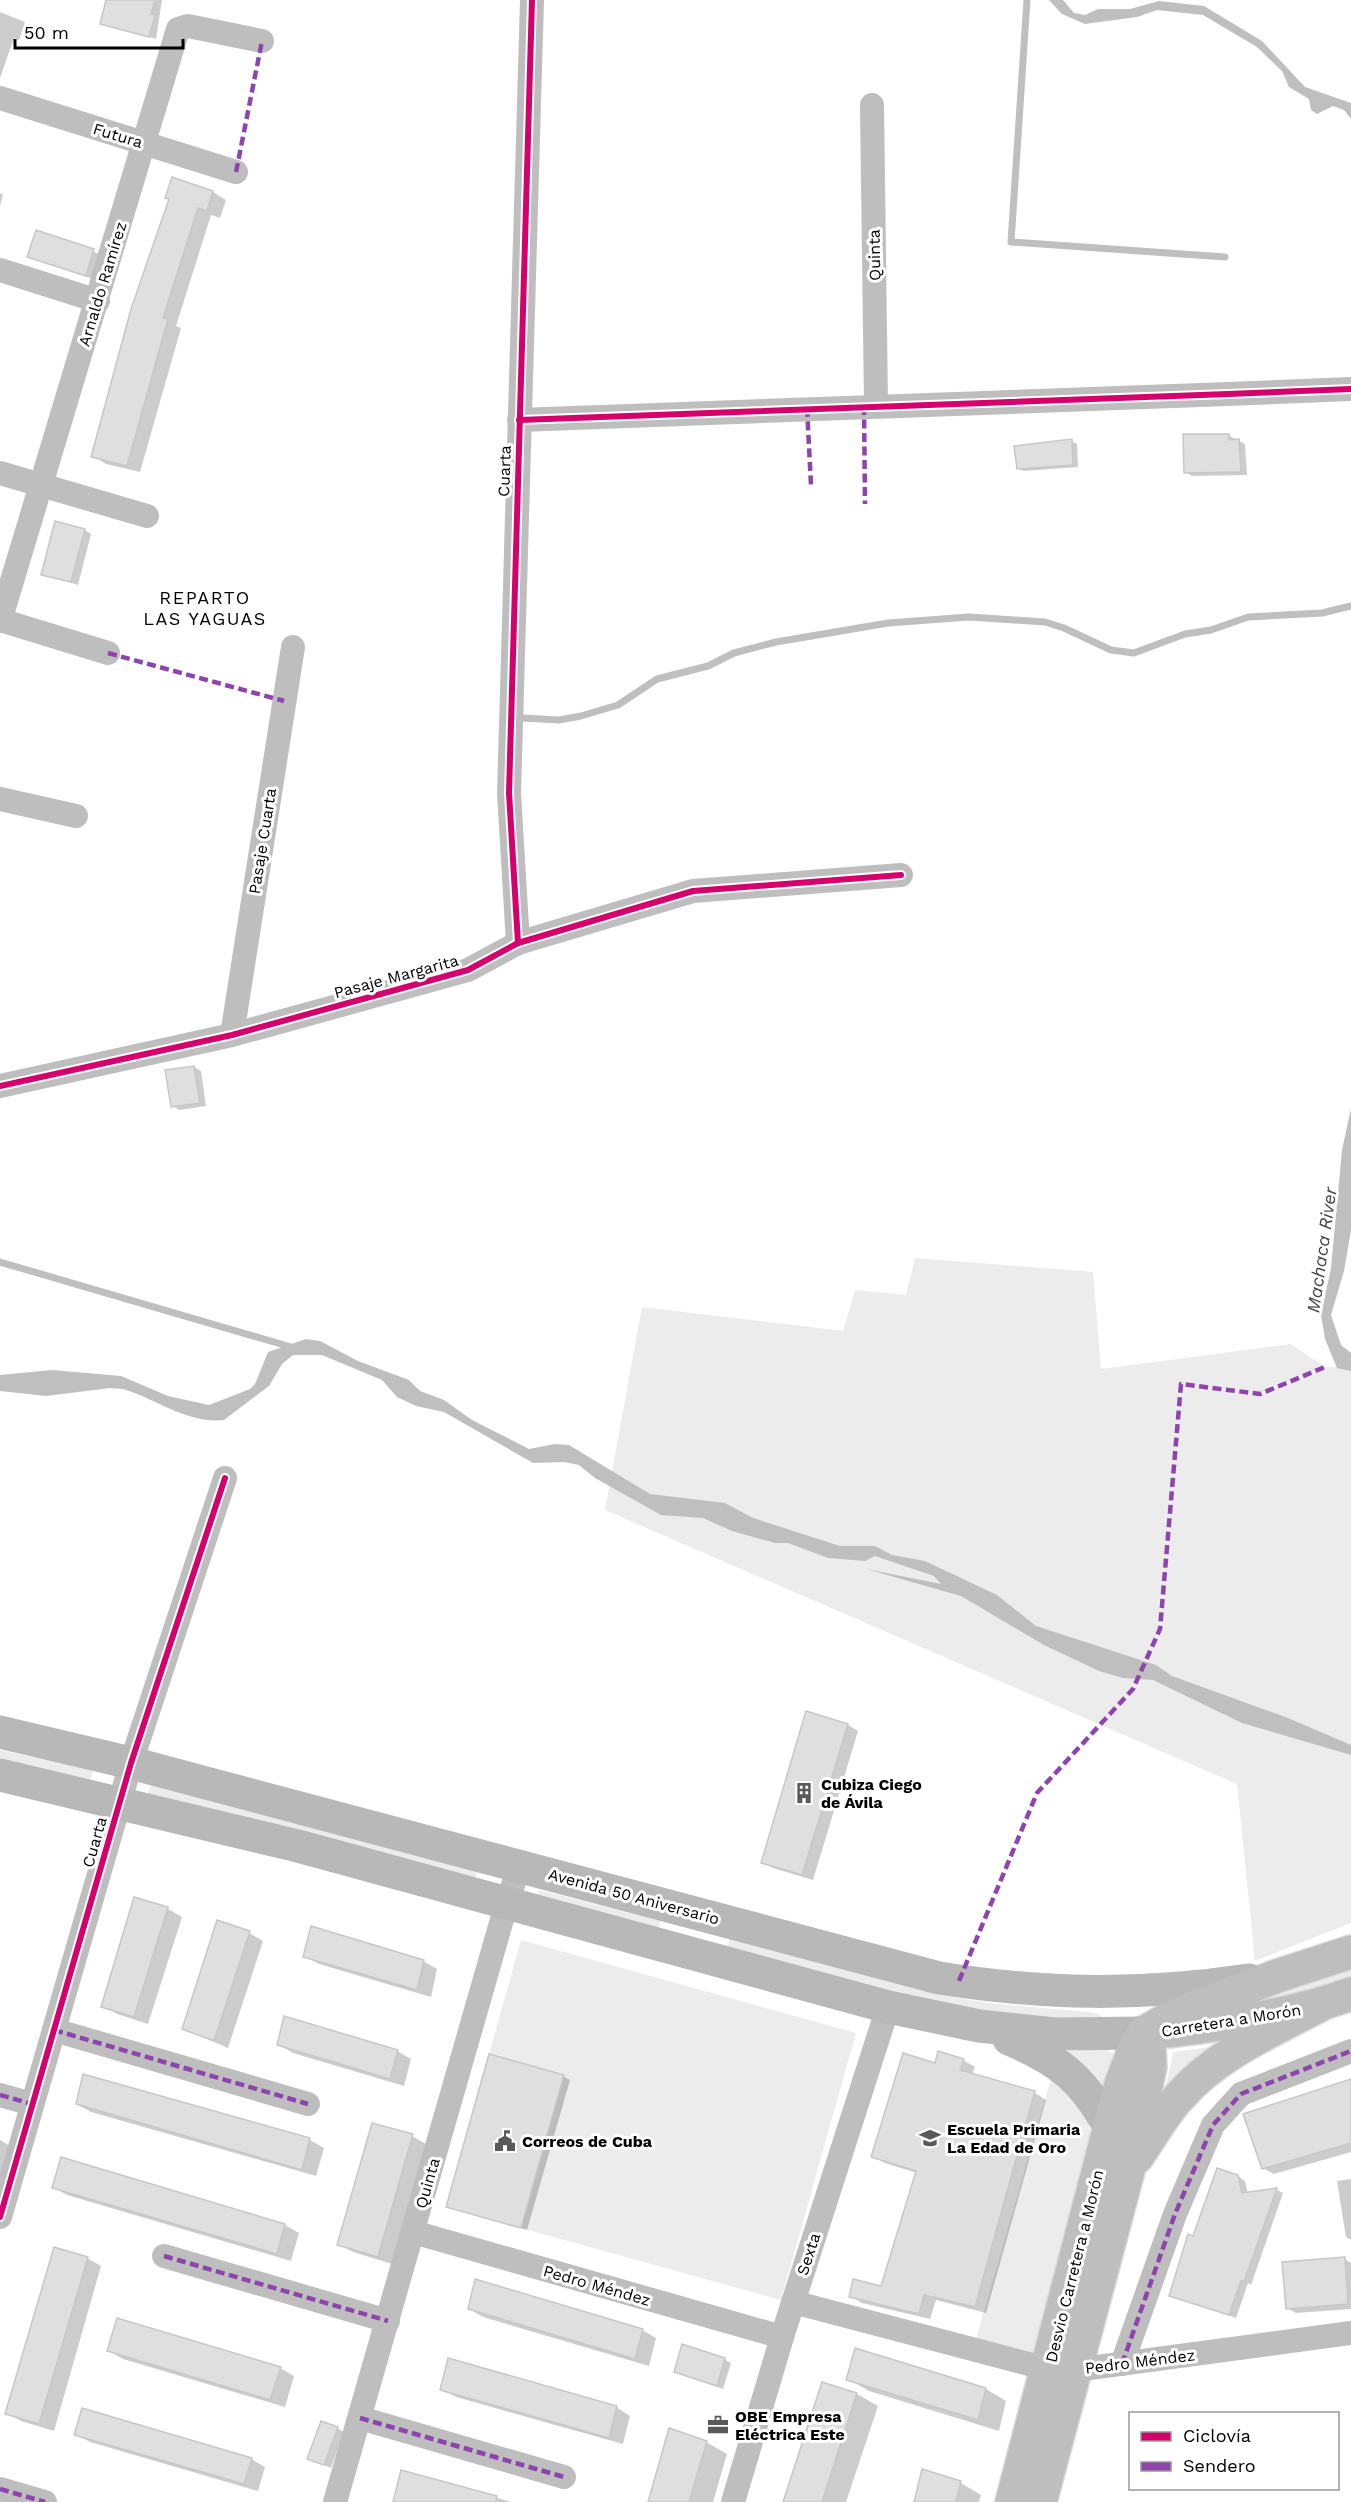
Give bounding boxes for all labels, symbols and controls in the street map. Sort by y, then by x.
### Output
scale bar [15,12,183,50]
text: 50 m [24,22,69,43]
street label: Futura [91,119,145,152]
street label: Arnaldo Ramírez [74,220,130,349]
street label: Quinta [865,229,884,281]
street label: Cuarta [494,445,515,497]
district label: REPARTO LAS YAGUAS [143,587,267,629]
street label: Pasaje Cuarta [245,787,280,895]
street label: Pasaje Margarita [332,951,460,1002]
water label: Machaca River [1302,1185,1341,1314]
place label: Cubiza Ciego de Ávila [821,1775,922,1812]
building icon: Cubiza Ciego de Ávila [792,1781,816,1805]
street label: Cuarta [78,1815,111,1870]
street label: Avenida 50 Aniversario [546,1864,721,1928]
street label: Carretera a Morón [1160,2000,1302,2041]
place label: Escuela Primaria La Edad de Oro [947,2120,1081,2157]
school or university icon: Escuela Primaria La Edad de Oro [918,2126,942,2150]
public building icon: Correos de Cuba [493,2129,517,2153]
place label: Correos de Cuba [522,2132,653,2151]
street label: Quinta [411,2156,444,2211]
street label: Desvio Carretera a Morón [1041,2168,1108,2364]
street label: Sexta [793,2231,824,2278]
street label: Pedro Méndez [541,2261,653,2310]
street label: Pedro Méndez [1084,2345,1196,2378]
place label: OBE Empresa Eléctrica Este [735,2407,845,2444]
legend [1129,2412,1339,2490]
office icon: OBE Empresa Eléctrica Este [706,2413,730,2437]
text: Ciclovía [1183,2425,1251,2446]
text: Sendero [1183,2455,1256,2476]

